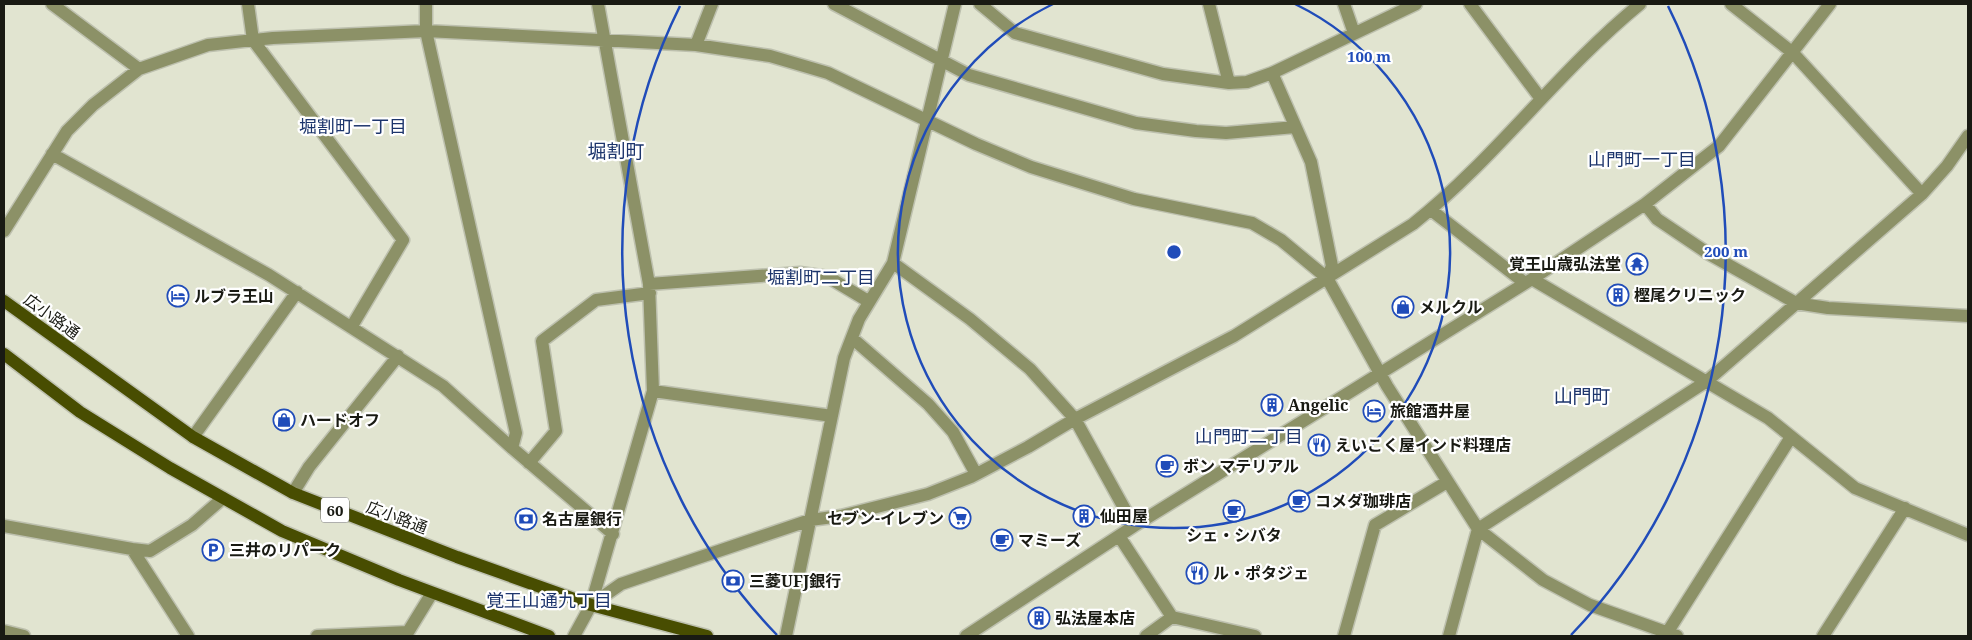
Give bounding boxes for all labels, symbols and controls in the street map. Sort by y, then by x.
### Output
text: 100 m [1347,46,1391,66]
district label: 堀割町一丁目 [299,114,407,138]
district label: 堀割町 [587,138,645,164]
district label: 山門町一丁目 [1588,147,1696,171]
text: 200 m [1704,241,1748,261]
centre of rings [1165,243,1183,261]
temple icon: 覚王山歳弘法堂 [1625,252,1649,276]
place label: 覚王山歳弘法堂 [1509,253,1621,275]
district label: 堀割町二丁目 [767,265,875,289]
building icon: 樫尾クリニック [1606,283,1630,307]
hotel icon: ルブラ王山 [166,284,190,308]
place label: 樫尾クリニック [1634,284,1746,306]
place label: ルブラ王山 [194,285,274,307]
street label: 広小路通 [20,288,84,344]
shop icon: メルクル [1391,295,1415,319]
place label: メルクル [1419,296,1483,318]
district label: 山門町 [1553,383,1611,409]
building icon: Angelic [1260,393,1284,417]
place label: Angelic [1288,394,1349,416]
hotel icon: 旅館酒井屋 [1362,399,1386,423]
place label: 旅館酒井屋 [1390,400,1470,422]
shop icon: ハードオフ [272,408,296,432]
place label: ハードオフ [300,409,380,431]
district label: 山門町二丁目 [1195,424,1303,448]
restaurant icon: えいこく屋インド料理店 [1307,433,1331,457]
place label: えいこく屋インド料理店 [1335,434,1511,456]
cafe icon: ボン マテリアル [1155,454,1179,478]
place label: ボン マテリアル [1183,455,1299,477]
cafe icon: コメダ珈琲店 [1287,489,1311,513]
place label: コメダ珈琲店 [1315,490,1411,512]
street label: 広小路通 [363,495,431,539]
road number: 60 [321,498,349,522]
cafe icon: シェ・シバタ [1222,499,1246,523]
building icon: 仙田屋 [1072,504,1096,528]
place label: 仙田屋 [1099,505,1148,527]
supermarket icon: セブン-イレブン [948,506,972,530]
bank icon: 名古屋銀行 [514,507,538,531]
place label: セブン-イレブン [827,507,944,529]
place label: 名古屋銀行 [542,508,622,530]
place label: シェ・シバタ [1186,524,1282,546]
cafe icon: マミーズ [990,528,1014,552]
place label: マミーズ [1018,529,1081,551]
parking icon: 三井のリパーク [201,538,225,562]
place label: 三井のリパーク [229,539,341,561]
restaurant icon: ル・ポタジェ [1185,561,1209,585]
place label: ル・ポタジェ [1213,562,1309,584]
bank icon: 三菱UFJ銀行 [721,569,745,593]
place label: 三菱UFJ銀行 [749,570,841,592]
district label: 覚王山通九丁目 [486,588,612,612]
building icon: 弘法屋本店 [1027,606,1051,630]
place label: 弘法屋本店 [1055,607,1135,629]

